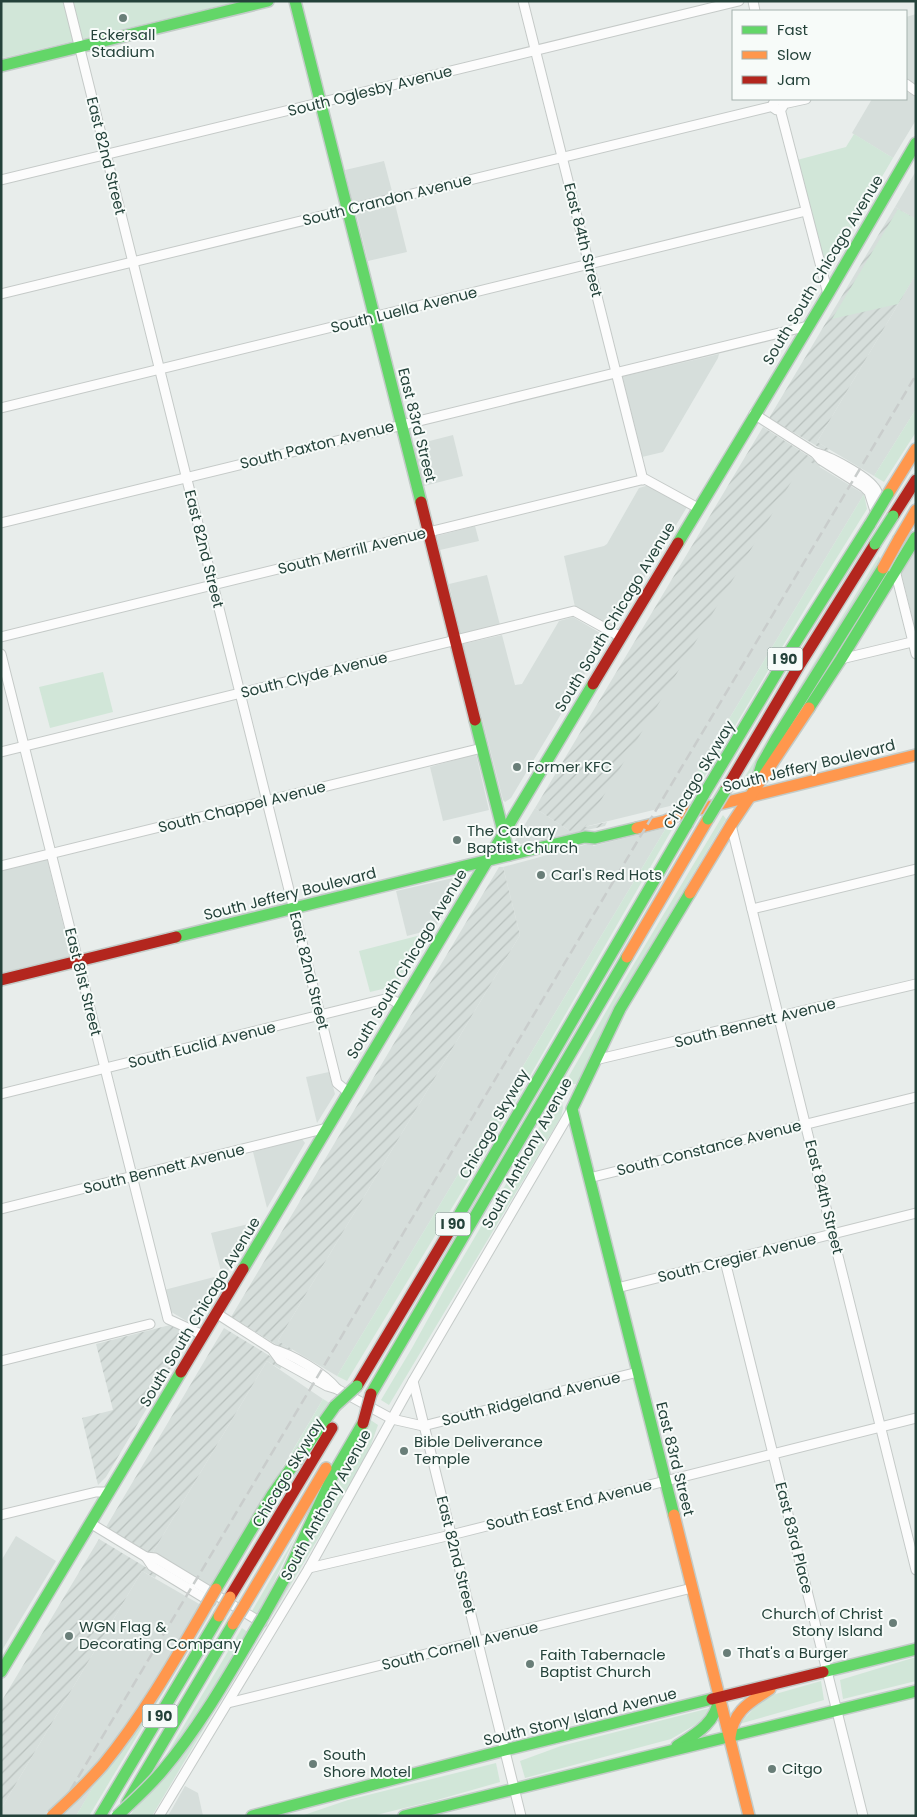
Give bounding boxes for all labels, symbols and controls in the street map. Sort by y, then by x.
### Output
legend [732,10,907,100]
marker: Eckersall Stadium [117,12,129,24]
text: Fast [777,19,808,40]
place label: Eckersall Stadium [91,24,155,62]
text: Slow [777,44,812,65]
street label: South Oglesby Avenue [285,60,454,121]
text: Jam [777,69,811,90]
street label: East 82nd Street [82,95,131,217]
street label: South Crandon Avenue [300,168,474,231]
street label: South South Chicago Avenue [757,171,888,369]
street label: East 84th Street [559,181,608,299]
street label: South Luella Avenue [328,281,479,338]
street label: East 83rd Street [393,366,442,484]
street label: South Paxton Avenue [238,415,396,474]
street label: East 82nd Street [180,488,229,610]
street label: South South Chicago Avenue [549,518,680,716]
street label: South Merrill Avenue [276,522,428,579]
street label: South Clyde Avenue [238,646,389,703]
road number: I 90 [768,648,802,671]
street label: Chicago Skyway [658,716,740,833]
street label: South Jeffery Boulevard [720,734,897,797]
place label: Former KFC [527,756,612,777]
marker: Former KFC [511,761,523,773]
street label: South Chappel Avenue [156,776,328,838]
place label: The Calvary Baptist Church [467,820,578,858]
marker: The Calvary Baptist Church [451,834,463,846]
street label: South Jeffery Boulevard [201,862,378,925]
place label: Carl's Red Hots [551,864,662,885]
street label: South South Chicago Avenue [341,865,472,1063]
marker: Carl's Red Hots [535,869,547,881]
street label: East 82nd Street [285,910,334,1032]
street label: East 81st Street [60,926,107,1038]
street label: South Bennett Avenue [672,992,838,1053]
street label: South Euclid Avenue [126,1016,278,1073]
street label: Chicago Skyway [454,1064,534,1183]
street label: South Anthony Avenue [476,1073,577,1232]
street label: South Constance Avenue [614,1114,803,1181]
street label: South Bennett Avenue [81,1138,247,1199]
street label: East 84th Street [800,1138,849,1256]
road number: I 90 [436,1212,470,1236]
street label: South South Chicago Avenue [134,1213,265,1411]
street label: South Cregier Avenue [655,1228,818,1287]
street label: South Ridgeland Avenue [439,1366,622,1431]
street label: East 83rd Street [651,1400,700,1518]
street label: Chicago Skyway [247,1414,329,1531]
street label: South Anthony Avenue [275,1425,376,1584]
place label: Bible Deliverance Temple [414,1431,543,1469]
marker: Bible Deliverance Temple [398,1445,410,1457]
street label: South East End Avenue [484,1474,654,1535]
street label: East 83rd Place [770,1480,818,1596]
street label: East 82nd Street [432,1494,481,1616]
place label: Church of Christ Stony Island [762,1603,883,1641]
place label: WGN Flag & Decorating Company [79,1616,242,1654]
street label: South Cornell Avenue [379,1616,540,1675]
marker: Church of Christ Stony Island [887,1617,899,1629]
marker: WGN Flag & Decorating Company [63,1630,75,1642]
place label: That's a Burger [737,1642,849,1663]
place label: Faith Tabernacle Baptist Church [540,1644,666,1682]
marker: That's a Burger [721,1647,733,1659]
marker: Faith Tabernacle Baptist Church [524,1658,536,1670]
street label: South Stony Island Avenue [481,1682,679,1751]
road number: I 90 [142,1704,178,1728]
place label: South Shore Motel [323,1744,411,1782]
marker: South Shore Motel [307,1758,319,1770]
place label: Citgo [782,1758,822,1779]
marker: Citgo [766,1763,778,1775]

